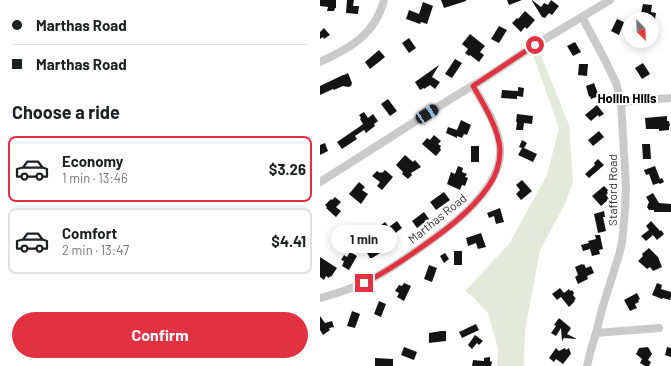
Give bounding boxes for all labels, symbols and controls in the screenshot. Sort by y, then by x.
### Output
north arrow [623,12,659,48]
map controls [623,12,659,48]
text: Marthas Road [36,16,127,34]
route start [526,36,544,54]
text: Marthas Road [36,55,127,73]
district label: Hollin Hills [597,90,657,106]
text: Choose a ride [12,101,120,123]
car [414,102,440,126]
icon: car [14,151,50,187]
text: Economy [62,152,123,170]
street label: Stafford Road [605,154,619,226]
text: $3.26 [269,160,306,178]
text: 1 min · 13:46 [62,170,128,186]
street label: Marthas Road [405,190,469,246]
icon: car [14,223,50,259]
text: Comfort [62,224,117,242]
callout: 1 min [331,225,397,253]
text: 1 min [350,231,378,247]
text: $4.41 [271,232,306,250]
text: 2 min · 13:47 [62,242,129,258]
route end [355,274,373,292]
button: Confirm [12,312,308,358]

